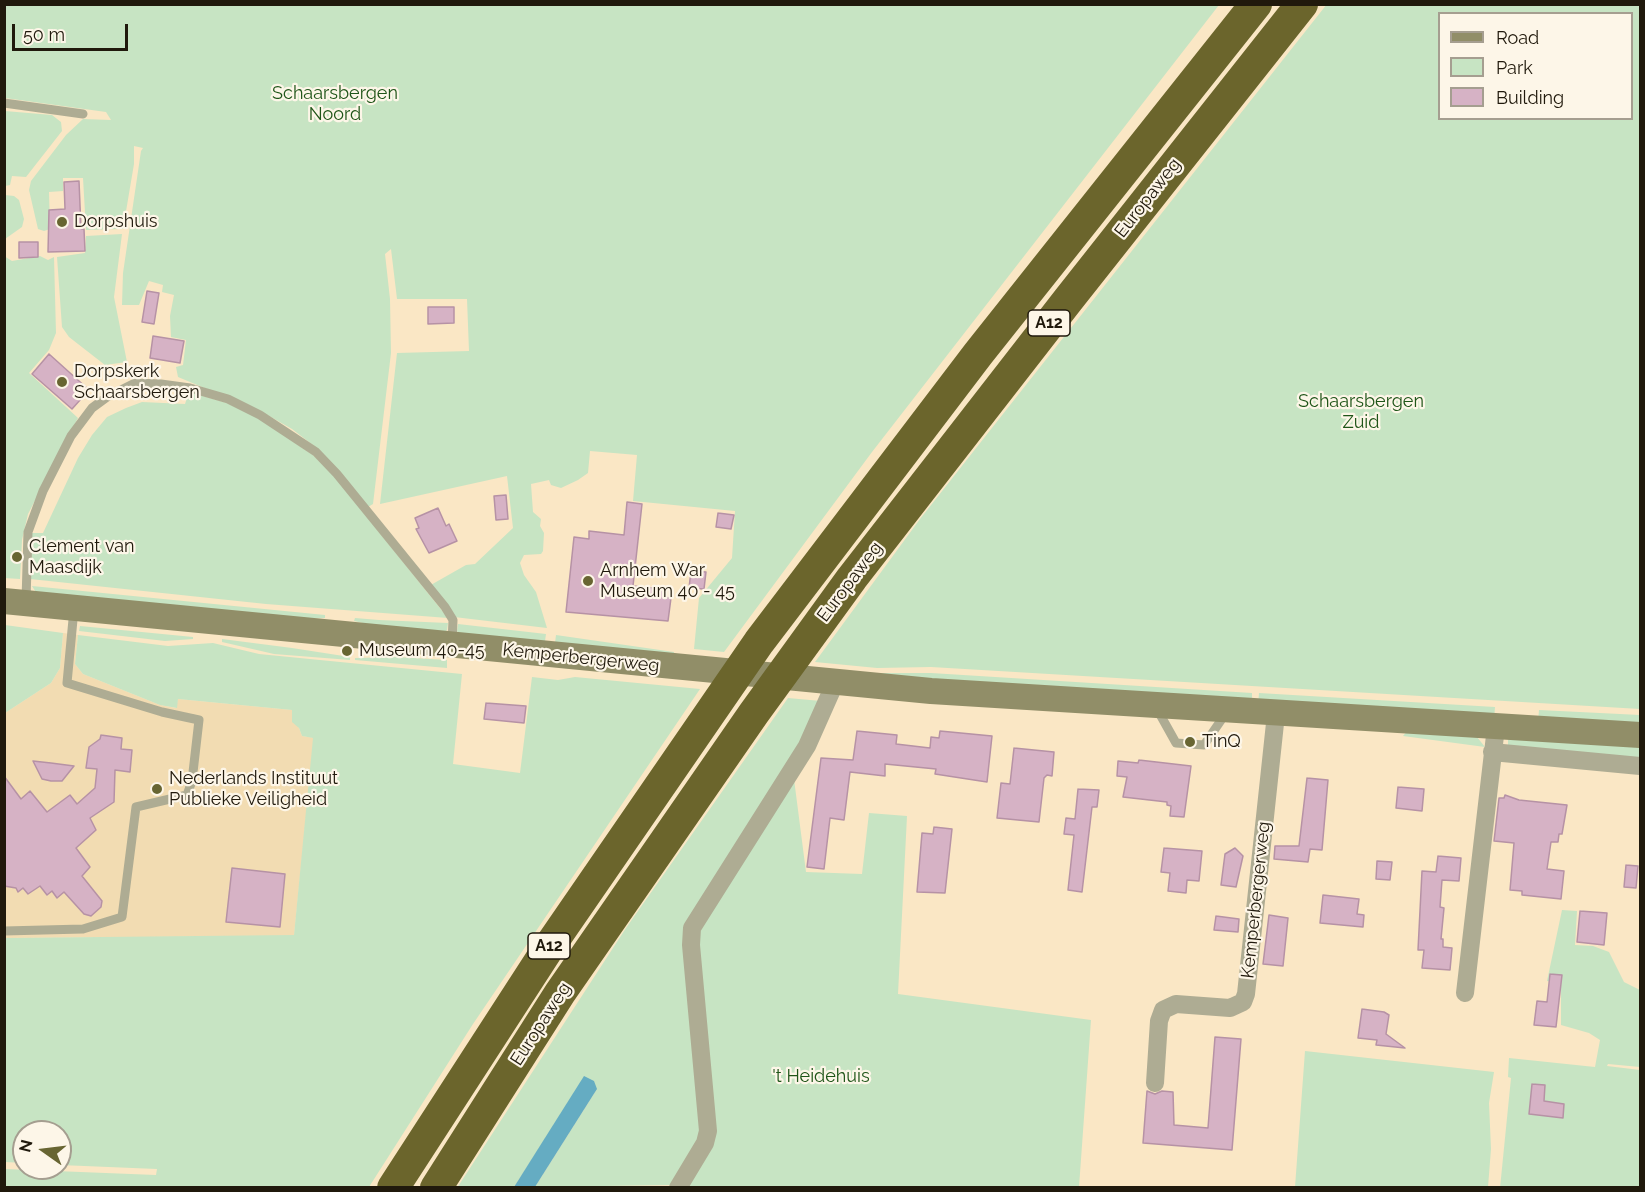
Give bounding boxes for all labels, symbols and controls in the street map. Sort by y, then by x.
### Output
scale bar [15,12,130,50]
legend [1438,12,1633,120]
text: 50 m [23,24,65,45]
text: Road [1496,27,1539,48]
text: Park [1496,57,1533,78]
park label: Schaarsbergen Noord [272,83,398,125]
text: Building [1496,87,1564,108]
street label: Europaweg [1110,154,1186,242]
place label: Dorpshuis [74,211,158,233]
marker: Dorpshuis [55,215,69,229]
road number: A12 [1028,310,1070,336]
place label: Dorpskerk Schaarsbergen [74,361,200,404]
marker: Dorpskerk Schaarsbergen [55,375,69,389]
park label: Schaarsbergen Zuid [1298,391,1424,434]
place label: Clement van Maasdijk [29,536,135,578]
street label: Europaweg [813,538,887,626]
marker: Clement van Maasdijk [10,550,24,564]
place label: Arnhem War Museum 40 - 45 [600,560,735,602]
marker: Arnhem War Museum 40 - 45 [581,574,595,588]
street label: Kemperbergerweg [501,639,661,677]
place label: Museum 40-45 [359,640,485,662]
marker: Museum 40-45 [340,644,354,658]
place label: TinQ [1202,731,1241,753]
marker: TinQ [1183,735,1197,749]
place label: Nederlands Instituut Publieke Veiligheid [169,768,338,810]
marker: Nederlands Instituut Publieke Veiligheid [150,782,164,796]
street label: Kemperbergerweg [1237,820,1275,980]
road number: A12 [528,933,570,959]
street label: Europaweg [506,978,576,1070]
park label: 't Heidehuis [772,1066,870,1088]
north arrow [12,1120,72,1180]
text: N [15,1138,37,1154]

